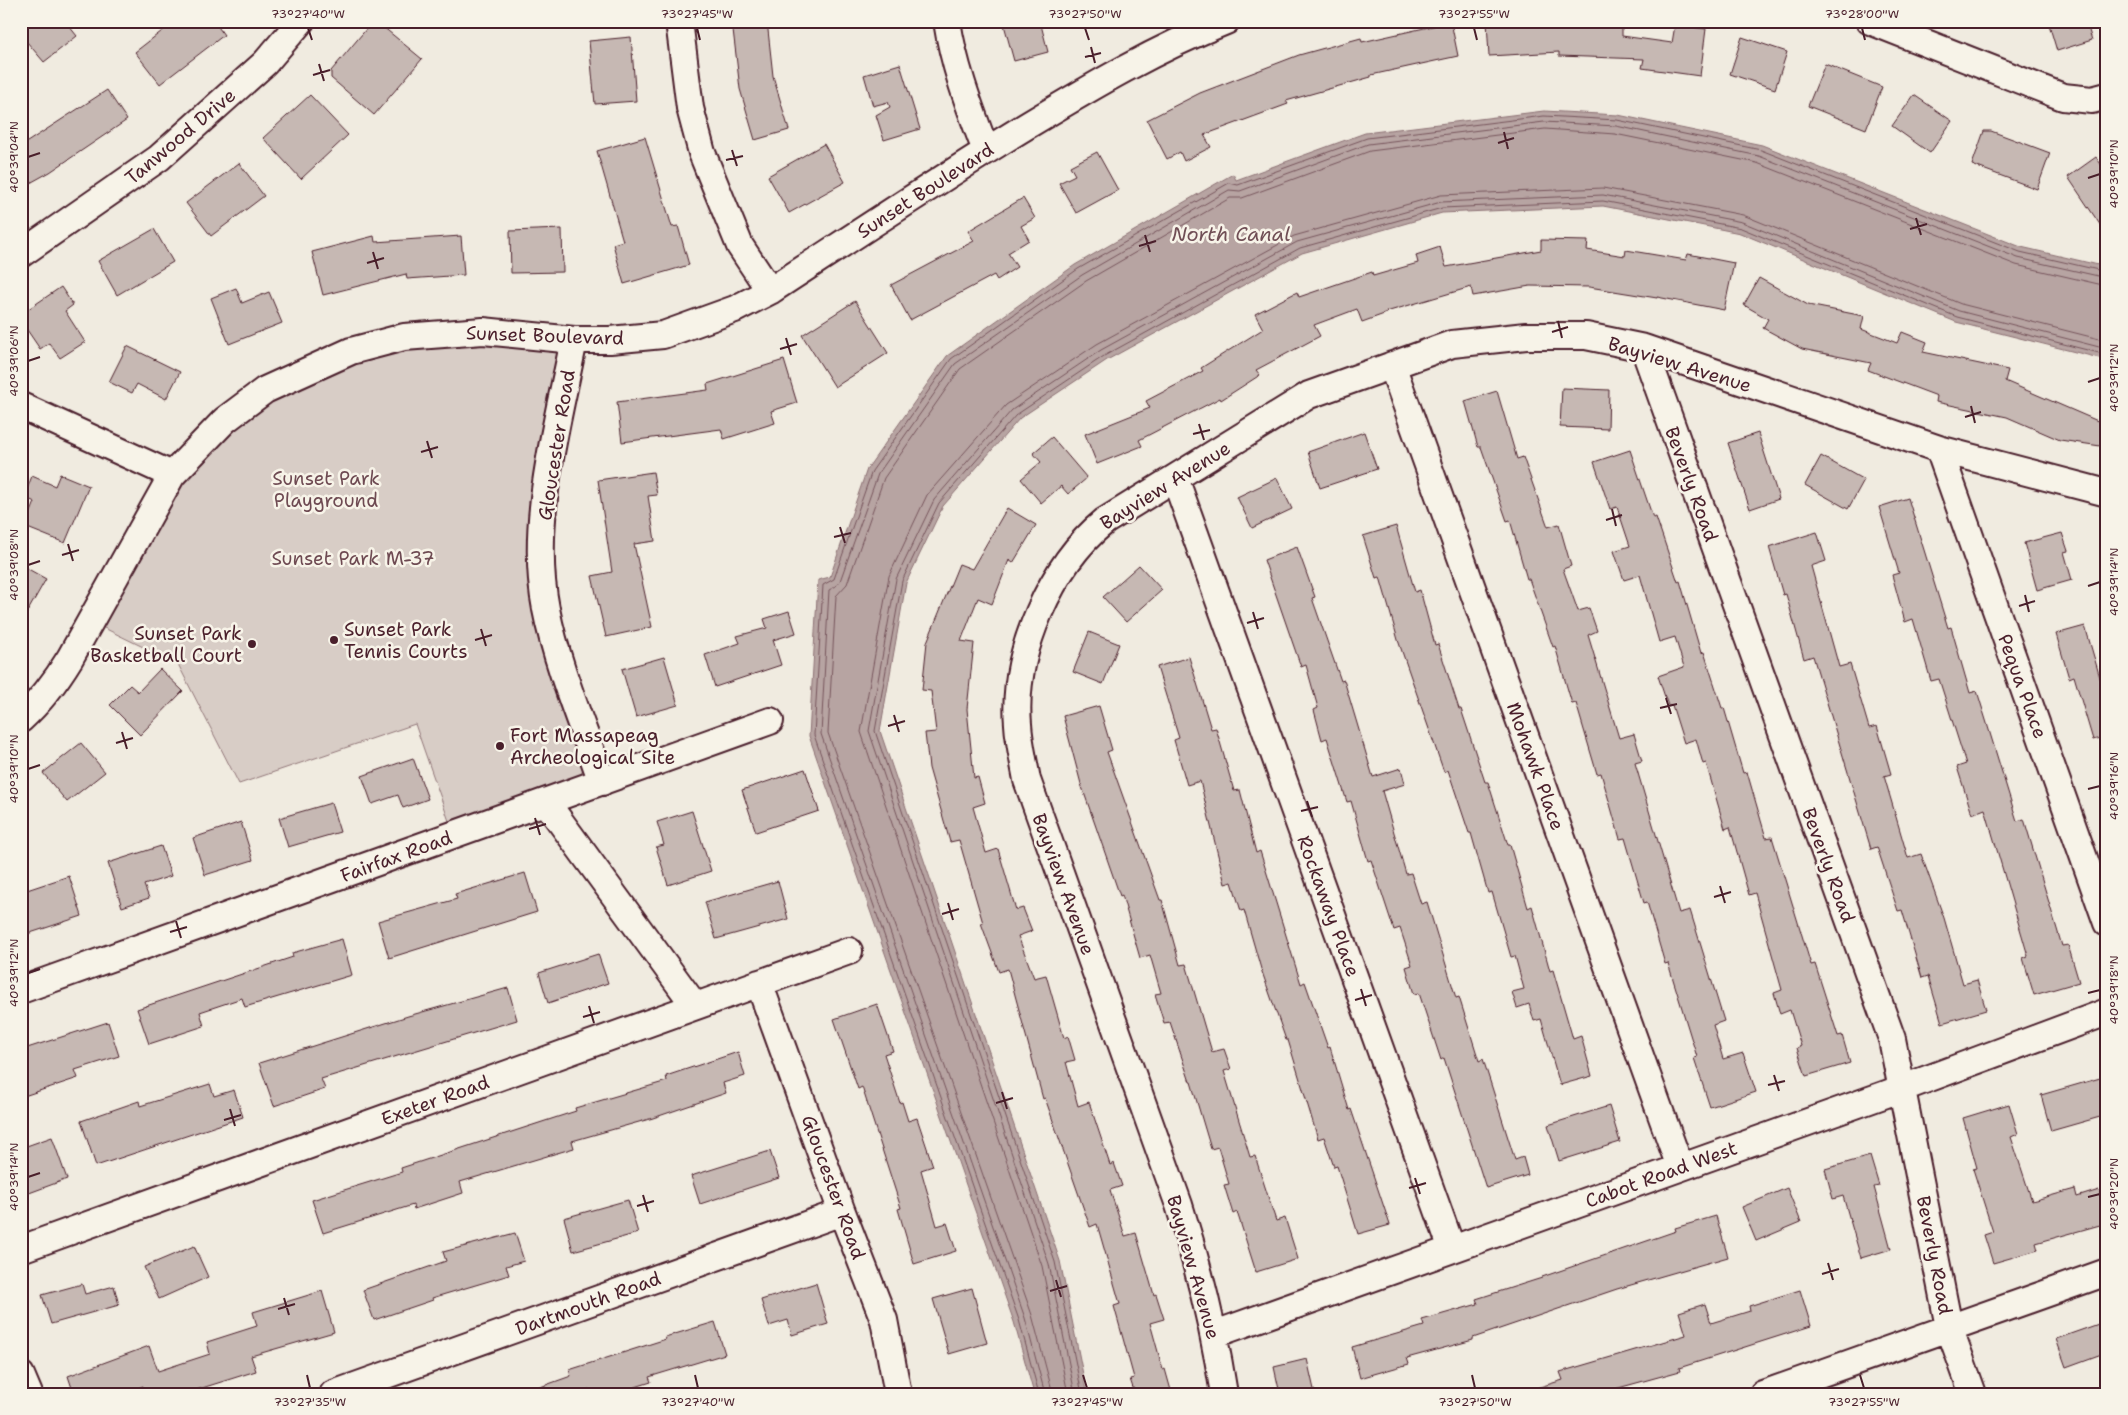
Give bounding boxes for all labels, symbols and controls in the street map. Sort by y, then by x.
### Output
text: 73°27'40"W [271,6,345,22]
text: 73°27'45"W [661,6,733,22]
text: 73°27'50"W [1048,6,1122,22]
text: 73°27'55"W [1438,6,1510,22]
text: 73°28'00"W [1825,6,1899,22]
street label: Tanwood Drive [120,83,241,190]
text: 40°39'04"N [6,121,22,193]
street label: Sunset Boulevard [852,137,998,244]
text: 40°39'10"N [2106,139,2122,209]
water label: North Canal [1171,221,1291,247]
street label: Sunset Boulevard [465,320,625,351]
text: 40°39'06"N [6,325,22,397]
street label: Bayview Avenue [1605,331,1755,398]
text: 40°39'12"N [2106,344,2122,412]
street label: Gloucester Road [532,368,581,522]
street label: Beverly Road [1659,423,1724,545]
street label: Bayview Avenue [1096,435,1235,535]
park label: Sunset Park Playground [272,466,380,513]
text: 40°39'08"N [6,529,22,601]
park label: Sunset Park M-37 [271,546,435,571]
text: 40°39'14"N [2106,548,2122,616]
place label: Sunset Park Tennis Courts [344,617,468,664]
place label: Sunset Park Basketball Court [90,621,242,668]
street label: Pequa Place [1992,630,2053,742]
marker: Sunset Park Tennis Courts [328,634,340,646]
marker: Sunset Park Basketball Court [246,638,258,650]
street label: Mohawk Place [1501,699,1570,834]
place label: Fort Massapeag Archeological Site [510,723,675,770]
text: 40°39'10"N [6,734,22,804]
marker: Fort Massapeag Archeological Site [494,740,506,752]
text: 40°39'16"N [2106,752,2122,820]
street label: Beverly Road [1796,804,1861,926]
street label: Bayview Avenue [1026,810,1101,958]
street label: Fairfax Road [337,825,455,888]
street label: Rockaway Place [1291,832,1366,980]
text: 40°39'12"N [6,939,22,1007]
text: 40°39'18"N [2106,955,2122,1025]
street label: Exeter Road [378,1069,493,1132]
street label: Gloucester Road [796,1111,871,1263]
street label: Cabot Road West [1582,1135,1741,1214]
text: 40°39'14"N [6,1143,22,1211]
text: 40°39'20"N [2106,1158,2122,1230]
street label: Bayview Avenue [1161,1192,1226,1342]
street label: Beverly Road [1911,1194,1958,1317]
street label: Dartmouth Road [512,1266,664,1341]
text: 73°27'35"W [274,1394,346,1410]
text: 73°27'40"W [661,1394,735,1410]
text: 73°27'45"W [1051,1394,1123,1410]
text: 73°27'50"W [1438,1394,1512,1410]
text: 73°27'55"W [1828,1394,1900,1410]

